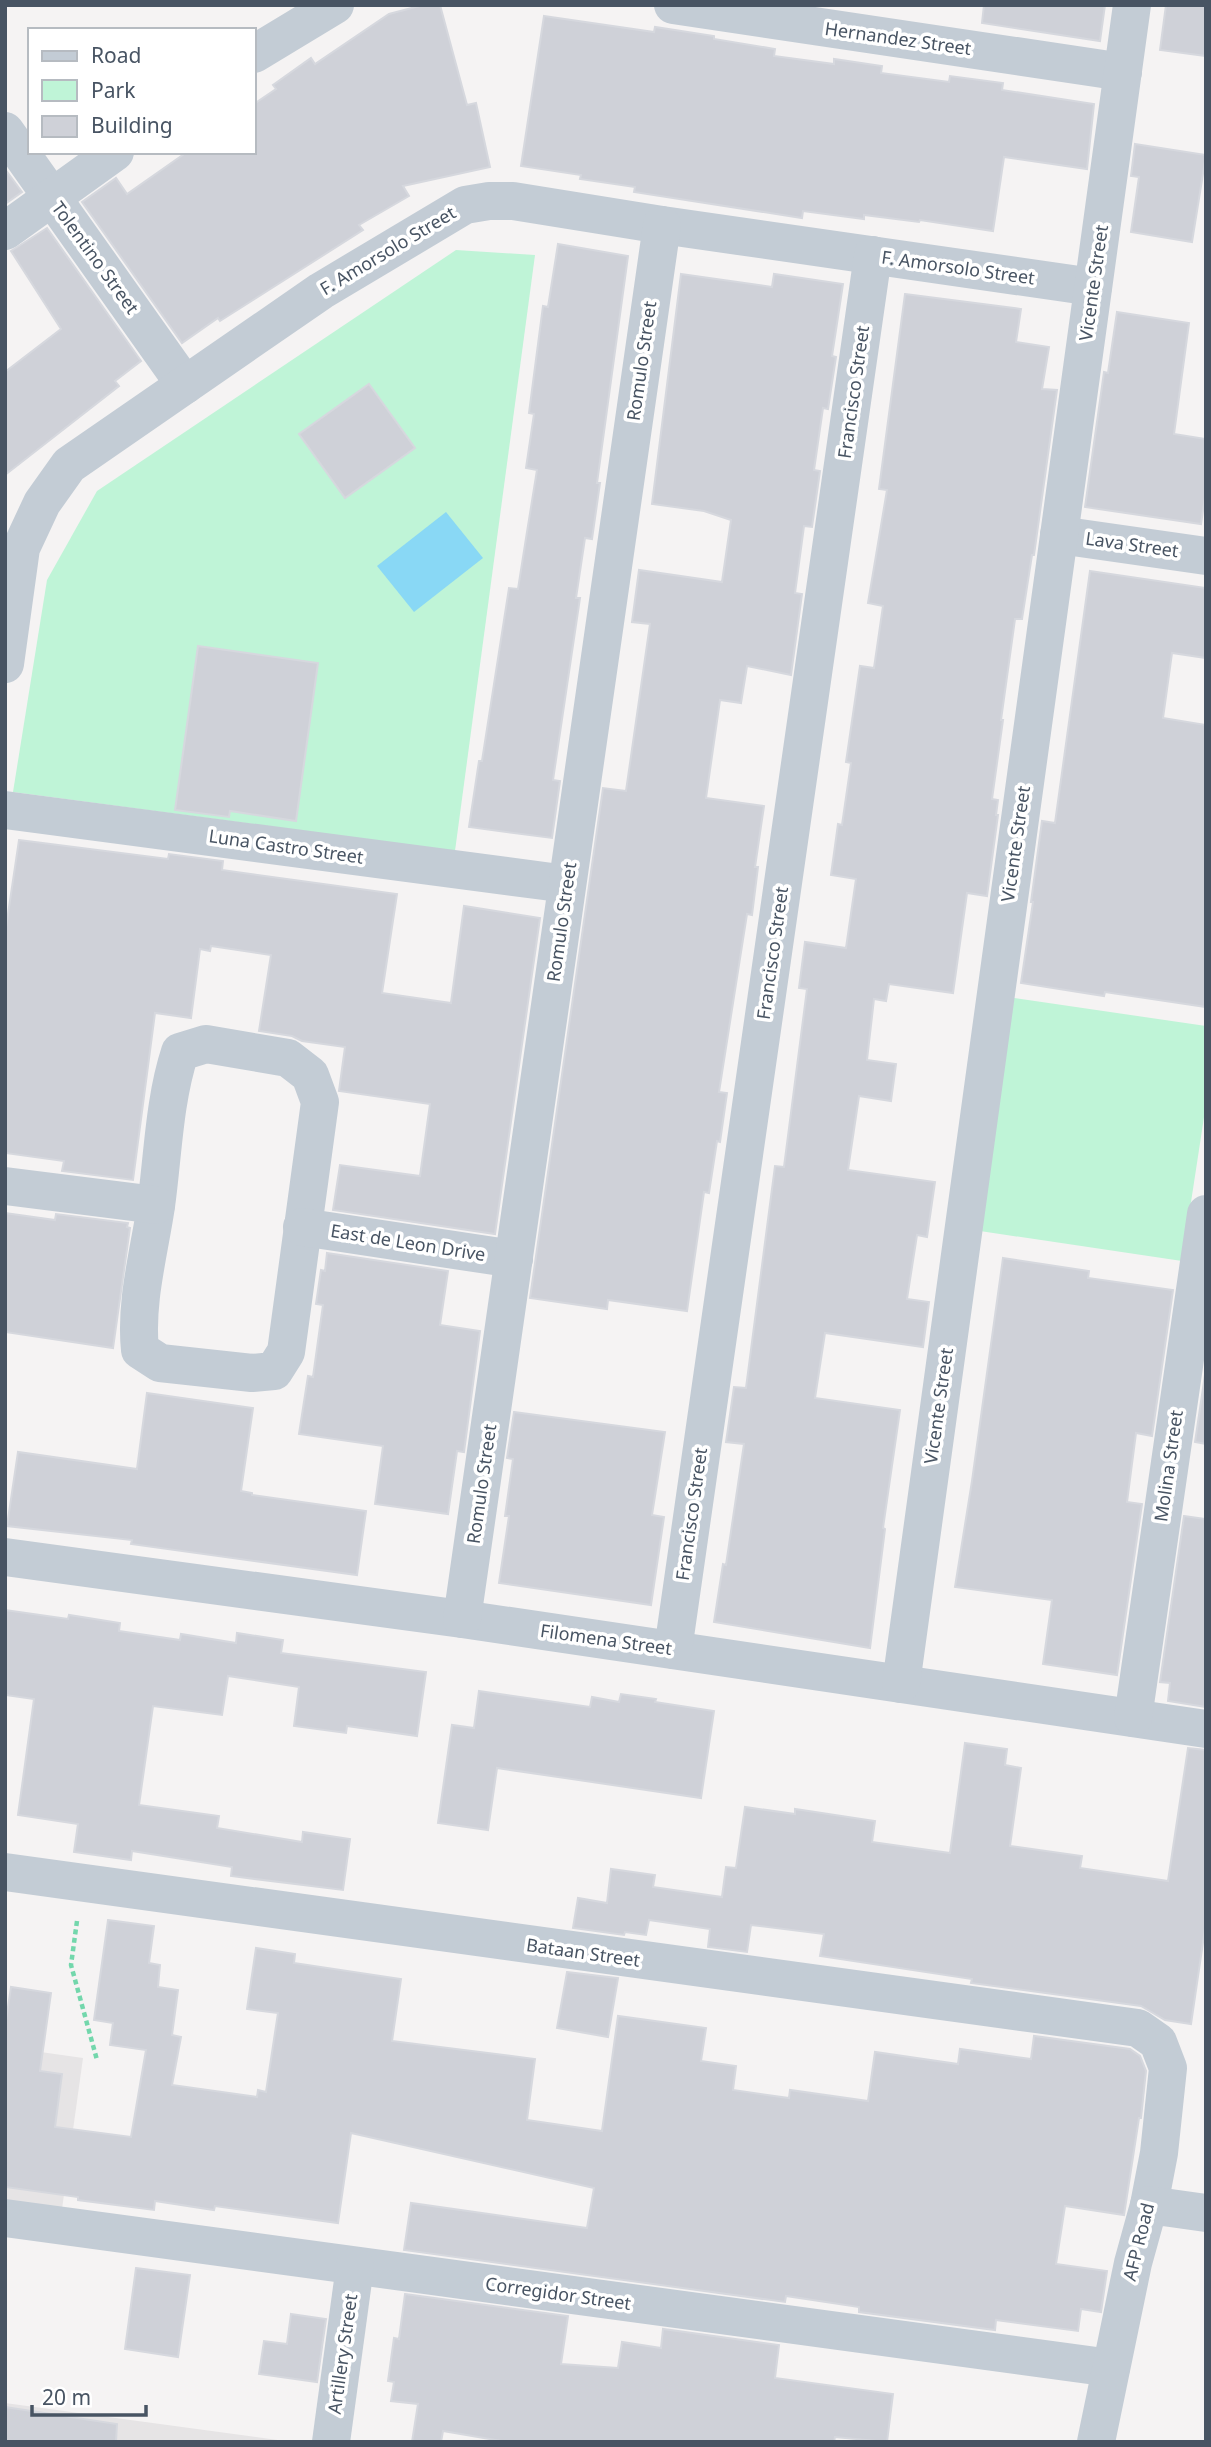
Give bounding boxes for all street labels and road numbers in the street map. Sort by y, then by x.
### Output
street label: Hernandez Street [823,16,973,60]
street label: Tolentino Street [47,196,145,319]
street label: F. Amorsolo Street [315,200,460,300]
street label: Vicente Street [1073,223,1113,342]
street label: F. Amorsolo Street [880,244,1037,290]
street label: Romulo Street [621,299,661,422]
street label: Francisco Street [832,323,874,460]
street label: Lava Street [1084,526,1181,562]
street label: Vicente Street [995,784,1035,903]
street label: Luna Castro Street [207,823,366,869]
street label: Romulo Street [541,860,581,983]
street label: Francisco Street [751,884,793,1021]
street label: East de Leon Drive [329,1218,487,1266]
street label: Vicente Street [918,1346,958,1465]
street label: Molina Street [1148,1408,1188,1523]
street label: Romulo Street [461,1422,501,1545]
street label: Francisco Street [670,1445,712,1582]
street label: Filomena Street [539,1618,674,1660]
street label: Bataan Street [525,1932,642,1972]
street label: AFP Road [1117,2200,1159,2283]
street label: Corregidor Street [484,2271,633,2315]
street label: Artillery Street [322,2292,362,2415]

